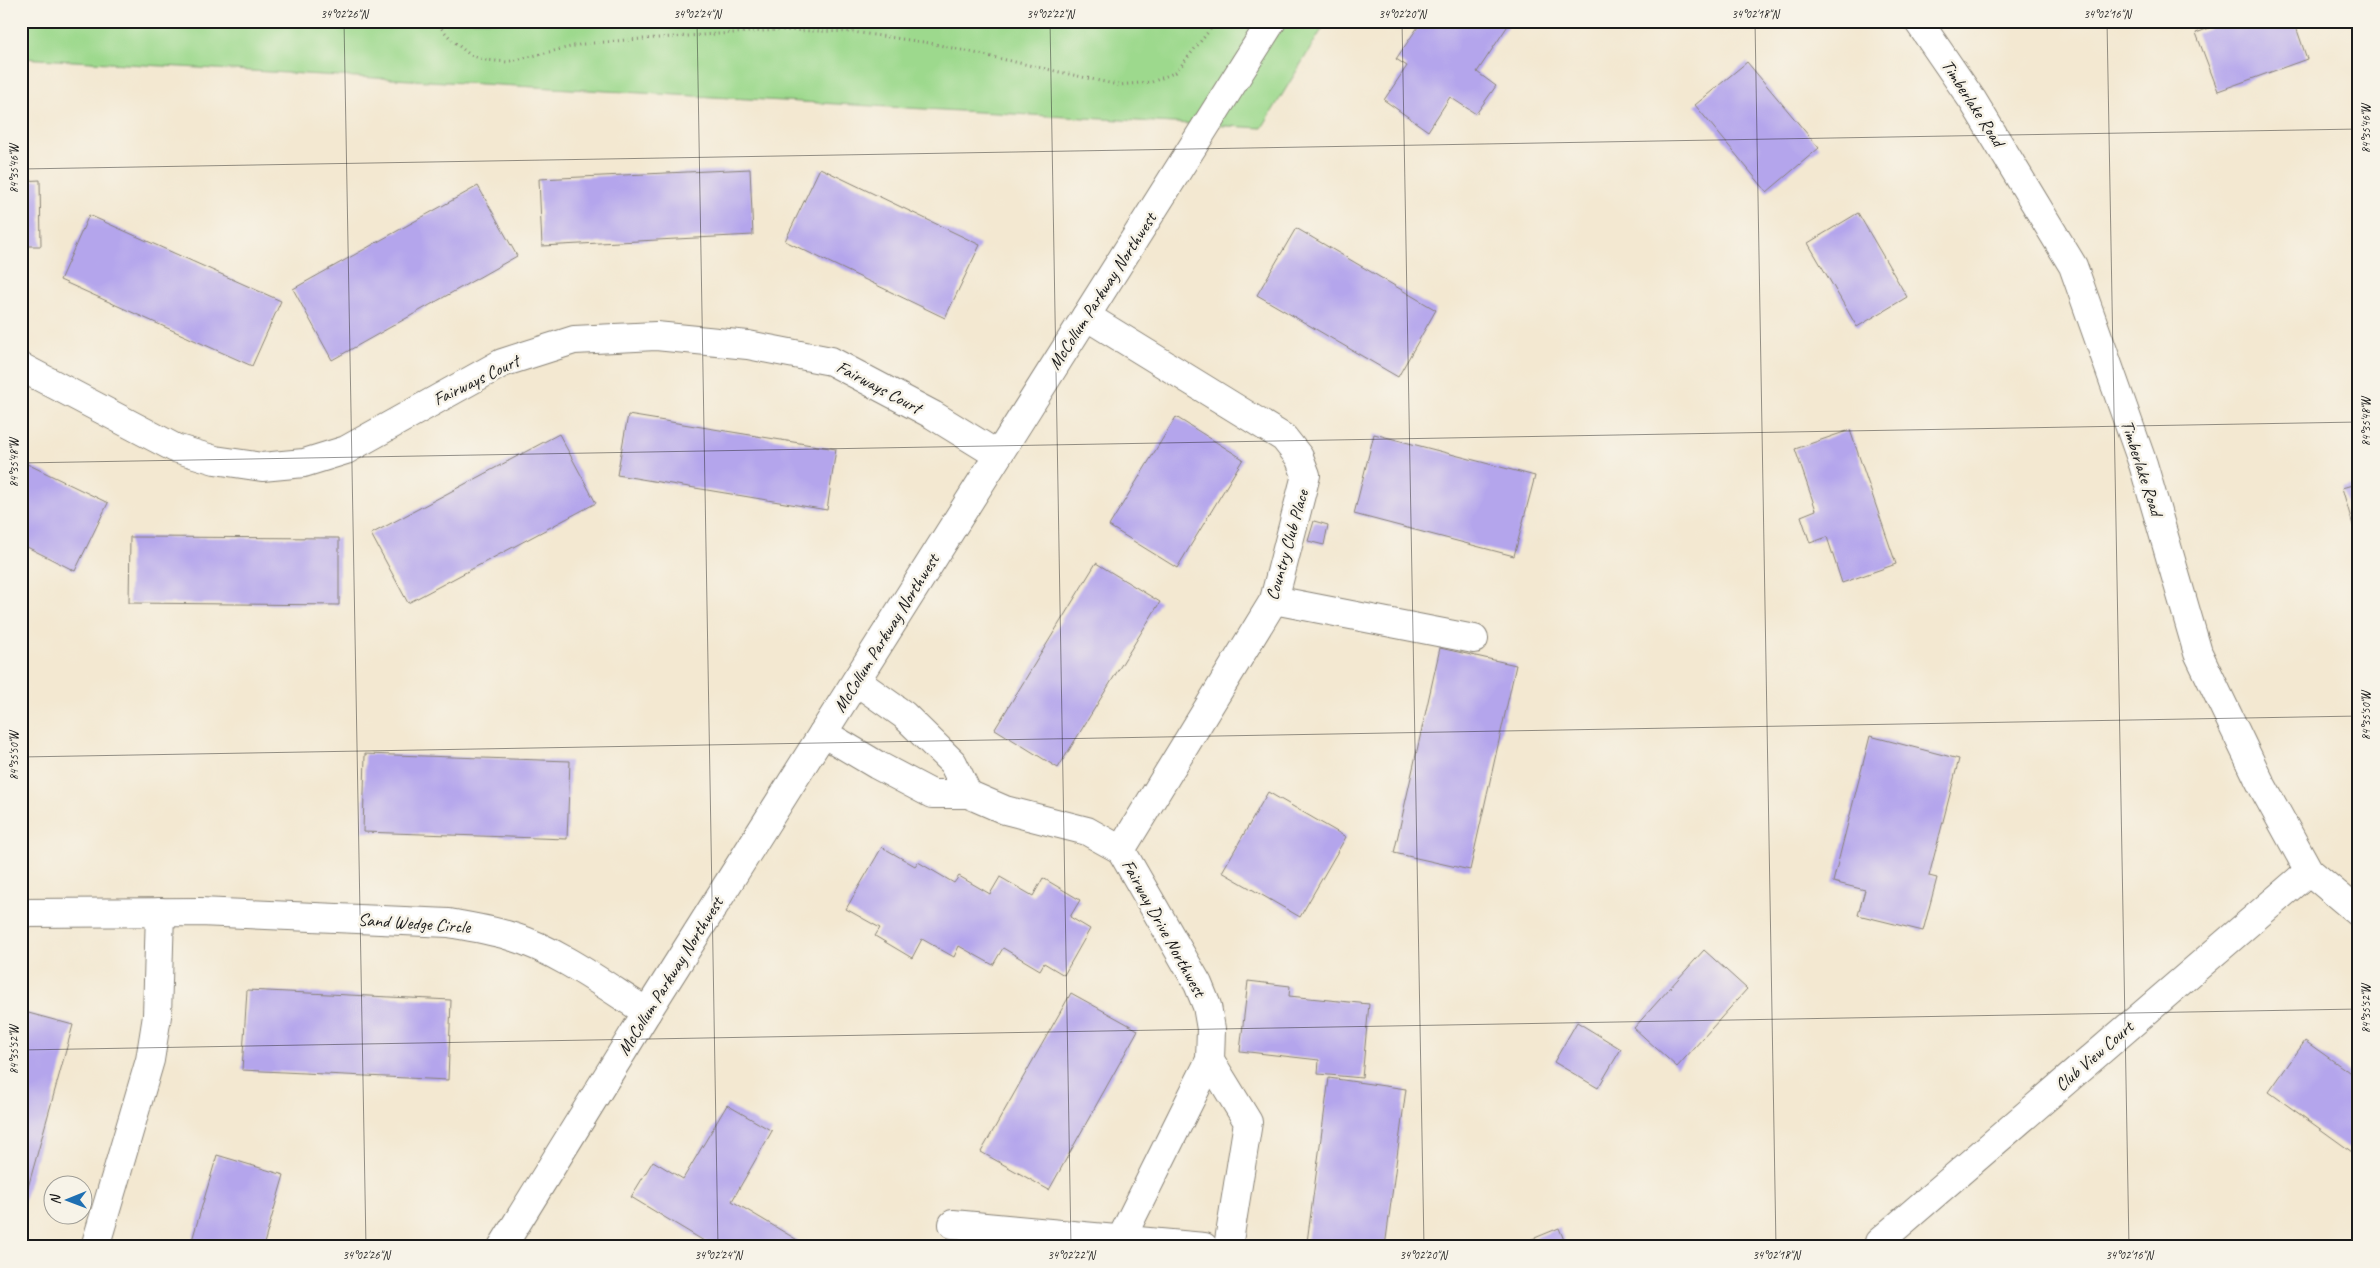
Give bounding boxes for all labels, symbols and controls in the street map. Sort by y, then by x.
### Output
text: 34°02'26"N [320,6,369,22]
text: 34°02'24"N [673,6,722,22]
text: 34°02'22"N [1026,6,1075,22]
text: 34°02'20"N [1378,6,1427,22]
text: 34°02'18"N [1731,6,1780,22]
text: 34°02'16"N [2083,6,2132,22]
street label: Timberlake Road [1937,55,2011,153]
text: 84°35'46"W [2358,102,2374,153]
text: 84°35'46"W [6,142,22,193]
street label: McCollum Parkway Northwest [1043,207,1162,373]
street label: Fairways Court [430,348,525,410]
street label: Fairways Court [833,356,928,420]
text: 84°35'48"W [2358,395,2374,446]
street label: Timberlake Road [2116,417,2169,521]
text: 84°35'48"W [6,436,22,487]
street label: Country Club Place [1261,486,1314,603]
street label: McCollum Parkway Northwest [828,548,945,716]
text: 84°35'50"W [2358,689,2374,740]
text: 84°35'50"W [6,729,22,780]
street label: Fairway Drive Northwest [1117,855,1212,1002]
street label: McCollum Parkway Northwest [612,891,729,1059]
street label: Sand Wedge Circle [357,908,472,938]
text: 84°35'52"W [2358,982,2374,1033]
street label: Club View Court [2050,1015,2139,1096]
text: 84°35'52"W [6,1023,22,1074]
north arrow [42,1176,92,1226]
text: N [47,1193,64,1205]
text: 34°02'26"N [342,1247,391,1263]
text: 34°02'24"N [694,1247,743,1263]
text: 34°02'22"N [1047,1247,1096,1263]
text: 34°02'20"N [1399,1247,1448,1263]
text: 34°02'18"N [1752,1247,1801,1263]
text: 34°02'16"N [2105,1247,2154,1263]

